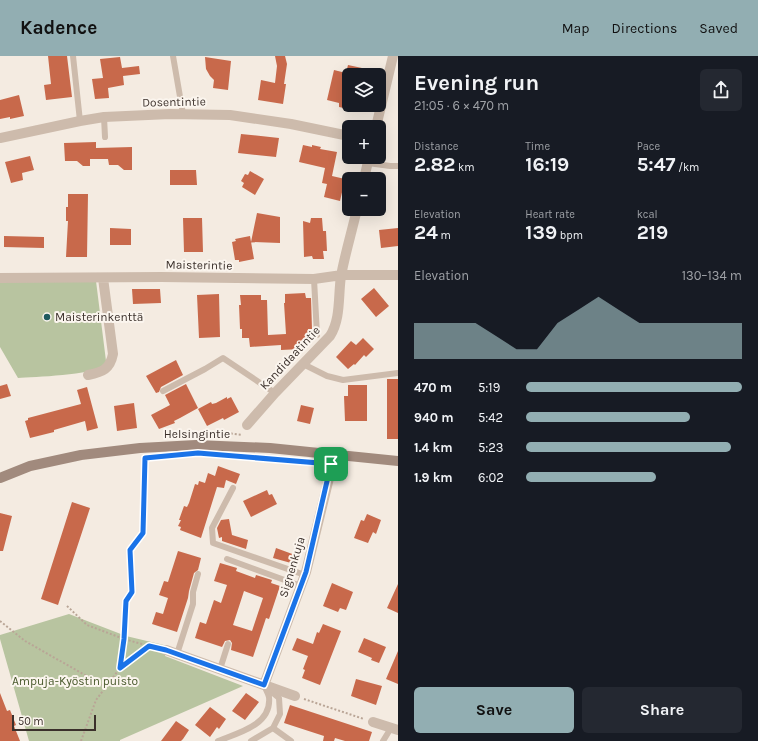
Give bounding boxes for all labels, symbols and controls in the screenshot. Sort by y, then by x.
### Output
text: Kadence [20,17,97,39]
text: Map [562,20,590,37]
text: Directions [612,20,677,37]
text: Saved [699,20,738,37]
map controls [342,68,386,216]
button: layers [342,68,386,112]
button: share [700,69,742,111]
text: Evening run [414,70,539,96]
street label: Dosentintie [142,94,206,110]
text: 21:05 · 6 × 470 m [414,98,509,113]
button: + [342,120,386,164]
text: Distance [414,140,458,153]
text: Time [525,140,550,153]
text: Pace [637,140,660,153]
text: 2.82 [414,153,455,176]
text: 16:19 [525,153,569,176]
text: 5:47 [637,153,676,176]
text: km [455,161,475,174]
text: /km [676,161,699,174]
button: − [342,172,386,216]
text: Elevation [414,208,461,221]
text: Heart rate [525,208,575,221]
text: kcal [637,208,658,221]
text: 24 [414,221,438,244]
text: 139 [525,221,557,244]
text: 219 [637,221,668,244]
text: m [438,229,451,242]
text: bpm [557,229,583,242]
street label: Maisterintie [166,257,232,273]
text: Elevation [414,268,469,283]
text: 130–134 m [682,268,742,283]
place label: Maisterinkenttä [55,310,143,324]
marker: Maisterinkenttä [42,312,52,322]
street label: Kandidaatintie [257,323,323,393]
text: 470 m [414,380,452,395]
text: 5:19 [478,380,500,395]
text: 940 m [414,410,454,425]
text: 5:42 [478,410,503,425]
street label: Helsingintie [164,427,230,441]
text: 1.4 km [414,440,452,455]
text: 5:23 [478,440,504,455]
pin [314,447,348,481]
icon: arrive [320,453,342,475]
text: 1.9 km [414,470,453,485]
text: 6:02 [478,470,504,485]
street label: Signenkuja [276,535,308,599]
park label: Ampuja-Kyöstin puisto [12,674,138,688]
button: Save [414,687,574,733]
button: Share [582,687,742,733]
scale bar [12,713,96,732]
text: 50 m [18,715,44,728]

